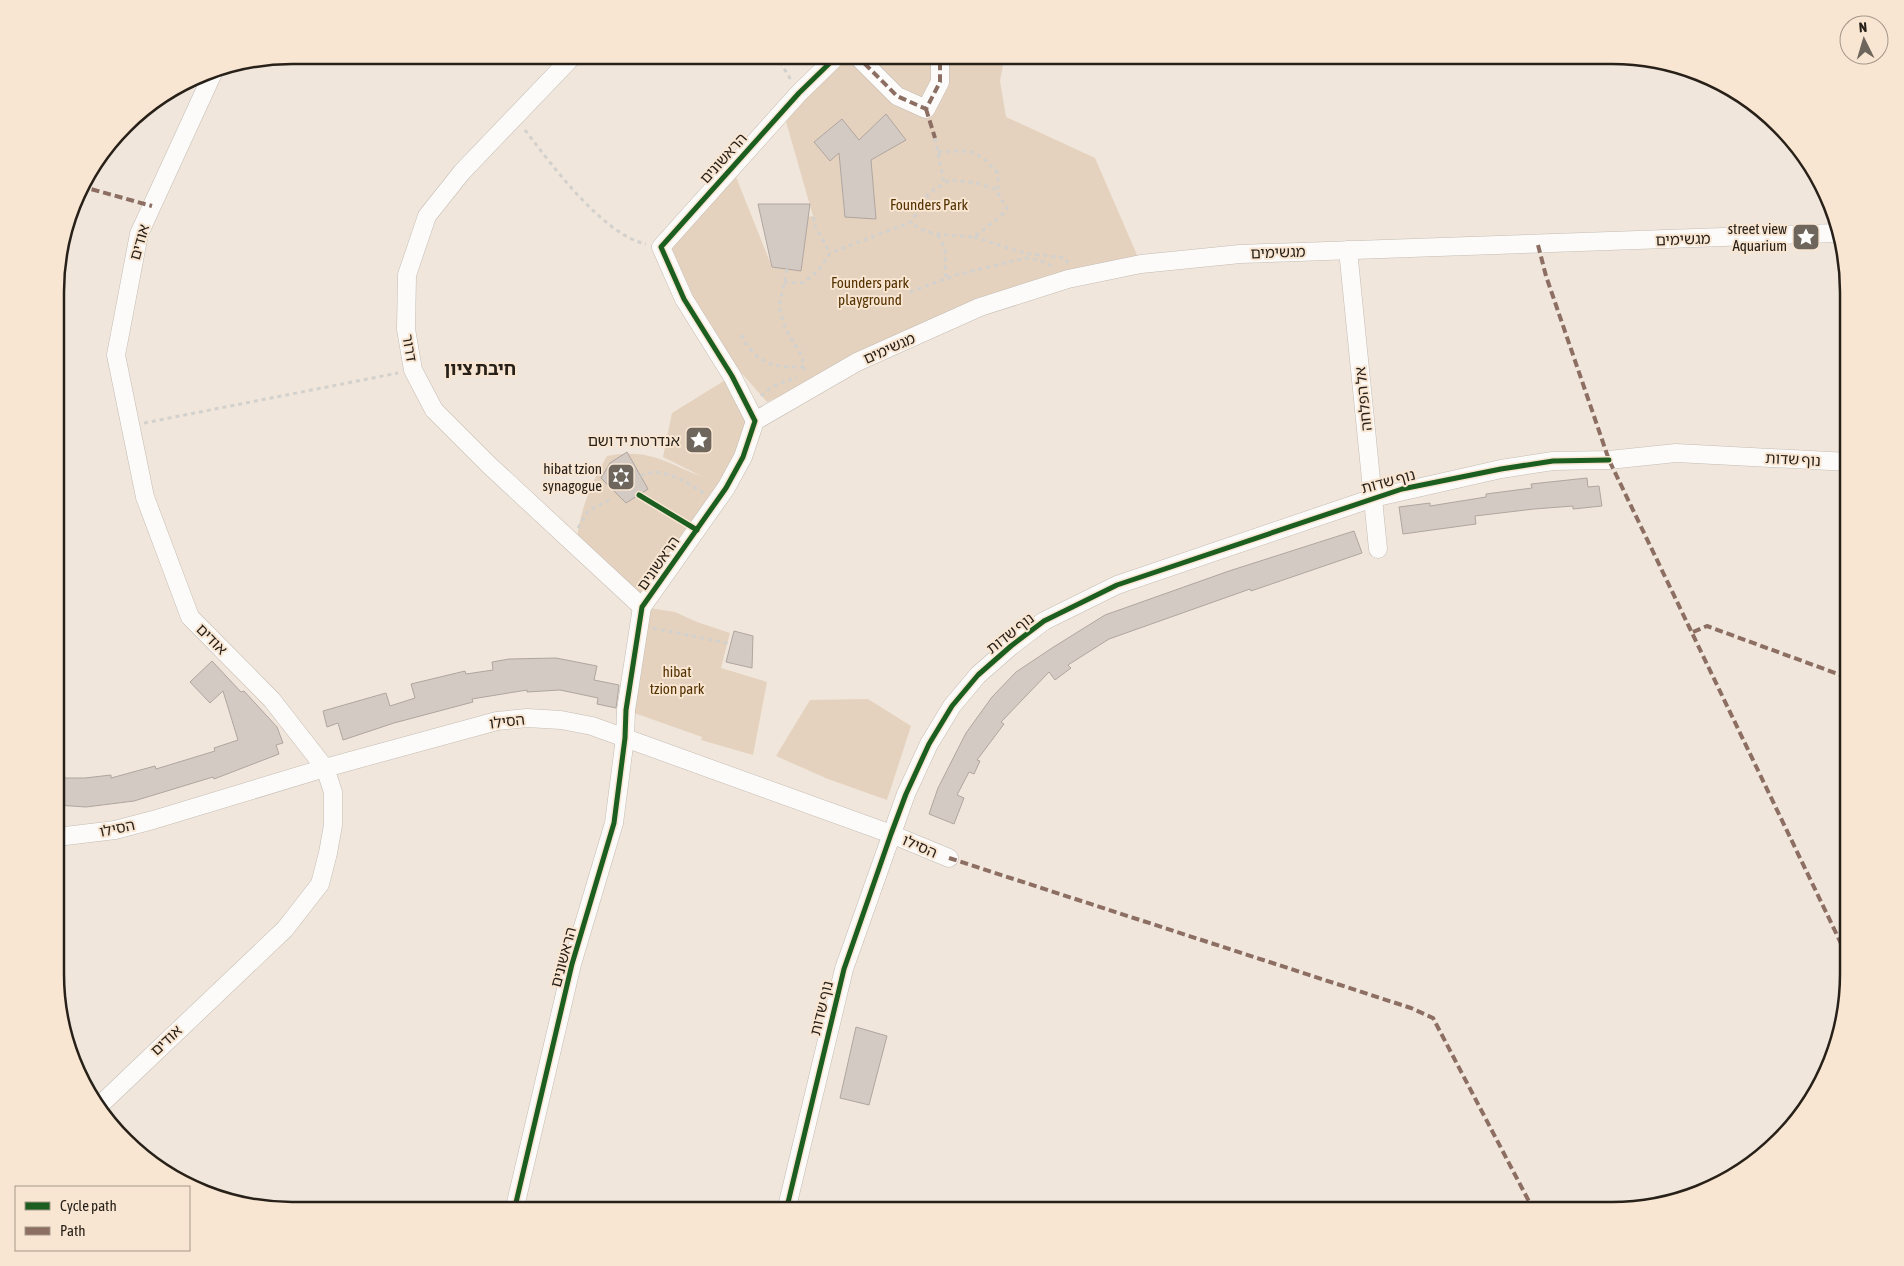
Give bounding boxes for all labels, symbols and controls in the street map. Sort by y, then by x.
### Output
north arrow [1839,15,1889,65]
text: N [1858,19,1868,35]
street label: הראשונים [696,129,750,187]
park label: Founders Park [890,196,968,213]
place label: street view Aquarium [1728,220,1787,254]
street label: אודים [126,222,152,262]
place icon: street view Aquarium [1791,222,1821,252]
street label: מגשימים [1655,230,1711,248]
street label: מגשימים [1250,243,1306,261]
park label: Founders park playground [831,274,909,308]
street label: מגשימים [860,329,918,367]
street label: דרור [399,333,421,363]
district label: חיבת ציון [444,358,516,379]
street label: אל הפלחה [1351,366,1375,432]
place icon: אנדרטת יד ושם [684,425,714,455]
place label: אנדרטת יד ושם [588,432,680,449]
street label: נוף שדות [1765,449,1821,469]
place label: hibat tzion synagogue [543,460,602,494]
synagogue icon: hibat tzion synagogue [606,462,636,492]
street label: נוף שדות [1359,466,1417,496]
street label: הראשונים [633,533,683,593]
street label: נוף שדות [983,609,1037,657]
street label: אודים [193,620,231,658]
park label: hibat tzion park [650,663,705,697]
street label: הסילו [488,710,526,732]
street label: הסילו [98,816,136,840]
street label: הסילו [900,831,940,861]
street label: הראשונים [547,925,579,989]
street label: נוף שדות [806,979,836,1037]
street label: אודים [147,1021,185,1059]
legend [15,1186,190,1251]
text: Cycle path [60,1197,117,1214]
text: Path [60,1222,86,1239]

